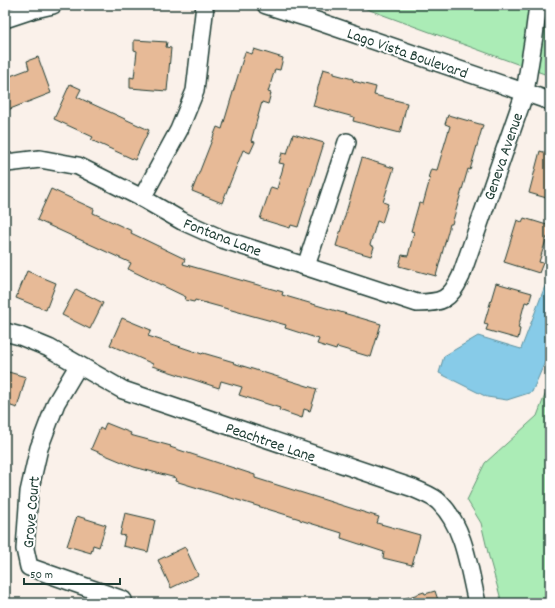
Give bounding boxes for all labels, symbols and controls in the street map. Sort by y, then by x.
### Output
street label: Lago Vista Boulevard [344,23,471,86]
street label: Geneva Avenue [479,110,530,204]
street label: Fontana Lane [180,213,265,264]
street label: Peachtree Lane [222,417,318,469]
street label: Grove Court [18,475,47,549]
scale bar [24,560,120,586]
text: 50 m [30,567,53,584]

